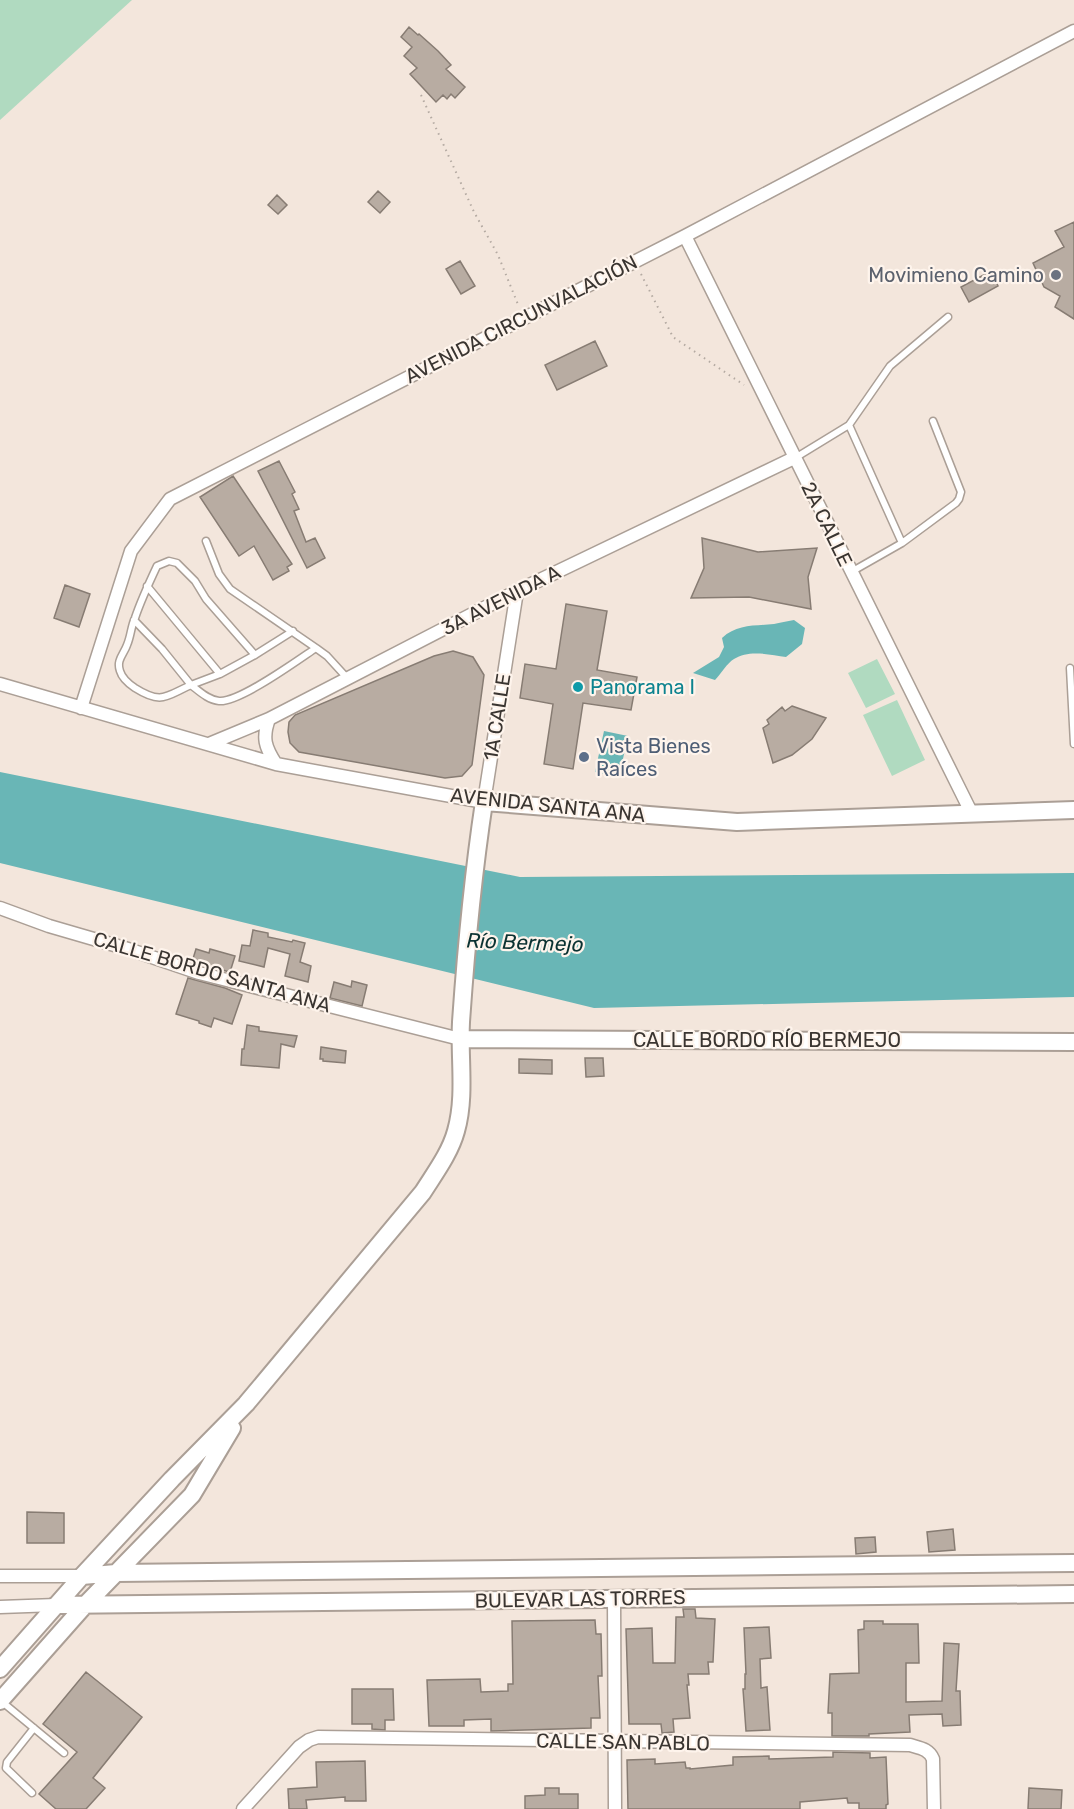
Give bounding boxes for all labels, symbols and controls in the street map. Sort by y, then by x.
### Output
street label: AVENIDA CIRCUNVALACIÓN [401,250,641,388]
place label: Movimieno Camino [868,263,1044,287]
marker: Movimieno Camino [1049,268,1063,282]
street label: 2A CALLE [796,478,858,570]
street label: 3A AVENIDA A [437,560,565,640]
street label: 1A CALLE [478,672,516,762]
place label: Panorama I [590,675,695,699]
marker: Panorama I [571,680,585,694]
place label: Vista Bienes Raíces [596,734,711,781]
marker: Vista Bienes Raíces [577,750,591,764]
street label: AVENIDA SANTA ANA [449,783,647,827]
street label: CALLE BORDO SANTA ANA [90,927,334,1017]
water label: Río Bermejo [466,927,584,957]
street label: CALLE BORDO RÍO BERMEJO [633,1028,901,1052]
street label: BULEVAR LAS TORRES [474,1585,686,1613]
street label: CALLE SAN PABLO [536,1728,710,1756]

